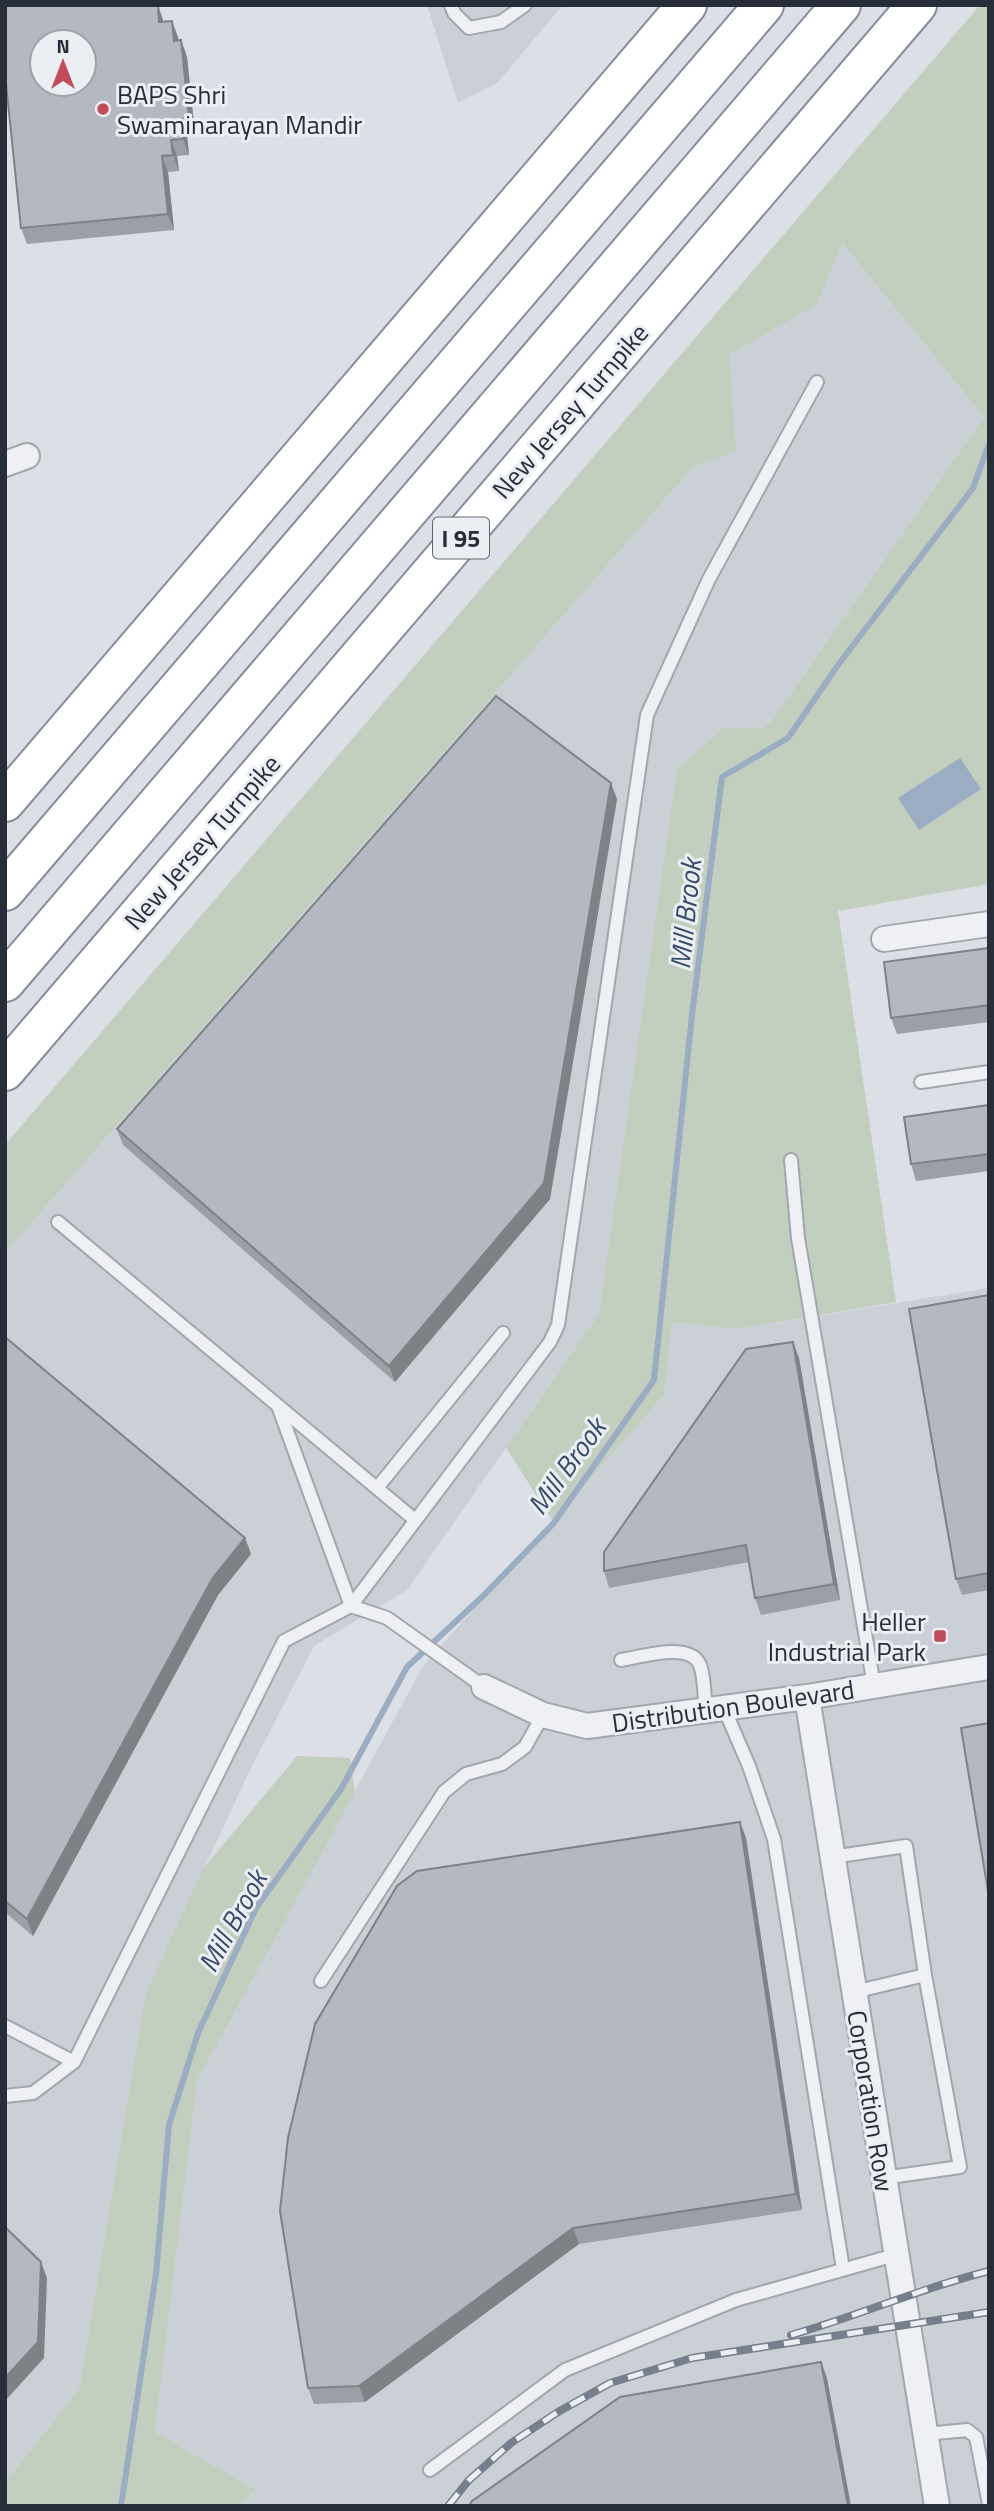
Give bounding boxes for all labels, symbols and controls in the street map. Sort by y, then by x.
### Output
north arrow [28,28,98,98]
text: N [56,31,70,60]
place label: BAPS Shri Swaminarayan Mandir [117,75,362,144]
marker: BAPS Shri Swaminarayan Mandir [95,101,111,117]
street label: New Jersey Turnpike [483,315,657,507]
road number: I 95 [433,518,489,558]
street label: New Jersey Turnpike [115,746,289,938]
water label: Mill Brook [658,853,713,971]
water label: Mill Brook [516,1406,618,1523]
place label: Heller Industrial Park [768,1602,926,1671]
marker: Heller Industrial Park [932,1628,948,1644]
street label: Distribution Boulevard [609,1670,857,1742]
water label: Mill Brook [186,1859,279,1980]
street label: Corporation Row [837,2007,905,2195]

